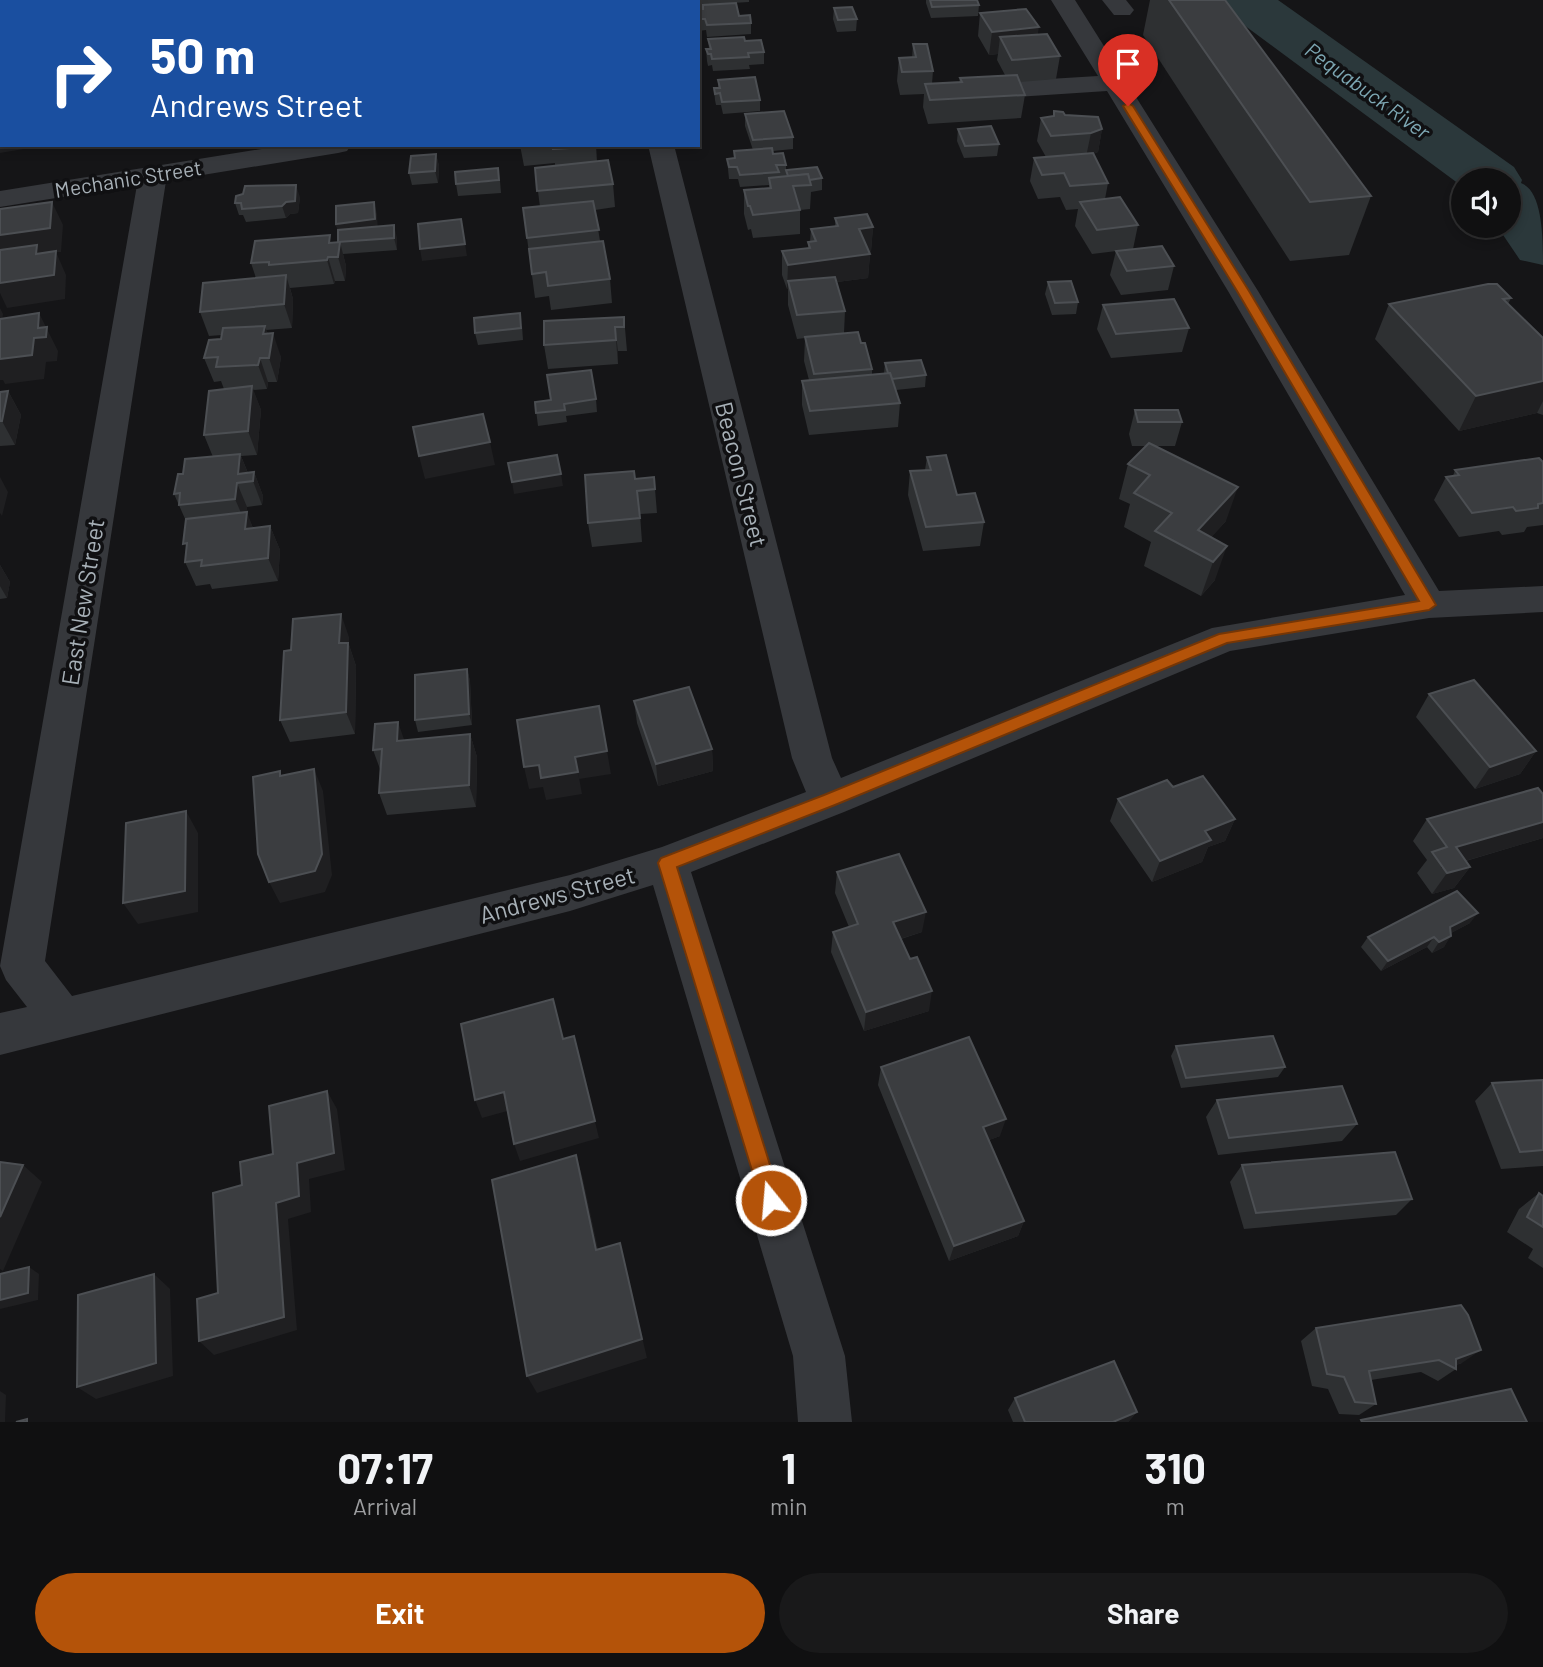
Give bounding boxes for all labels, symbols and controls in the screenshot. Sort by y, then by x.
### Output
text: 50 m [150,25,255,84]
icon: right [35,28,126,119]
pin [1098,34,1158,106]
water label: Pequabuck River [1301,36,1436,144]
icon: arrive [1109,45,1147,83]
text: Andrews Street [150,85,363,123]
street label: Mechanic Street [53,154,203,202]
map controls [1451,168,1521,238]
button: sound [1451,168,1521,238]
street label: Beacon Street [710,398,774,550]
street label: East New Street [55,517,109,687]
street label: Andrews Street [476,859,638,929]
position arrow [734,1163,808,1237]
text: 07:17 [337,1442,433,1492]
text: 1 [781,1442,796,1492]
text: 310 [1144,1442,1206,1492]
text: Arrival [353,1492,417,1520]
text: min [770,1492,807,1520]
text: m [1166,1492,1185,1520]
button: Exit [35,1573,765,1653]
button: Share [779,1573,1508,1653]

